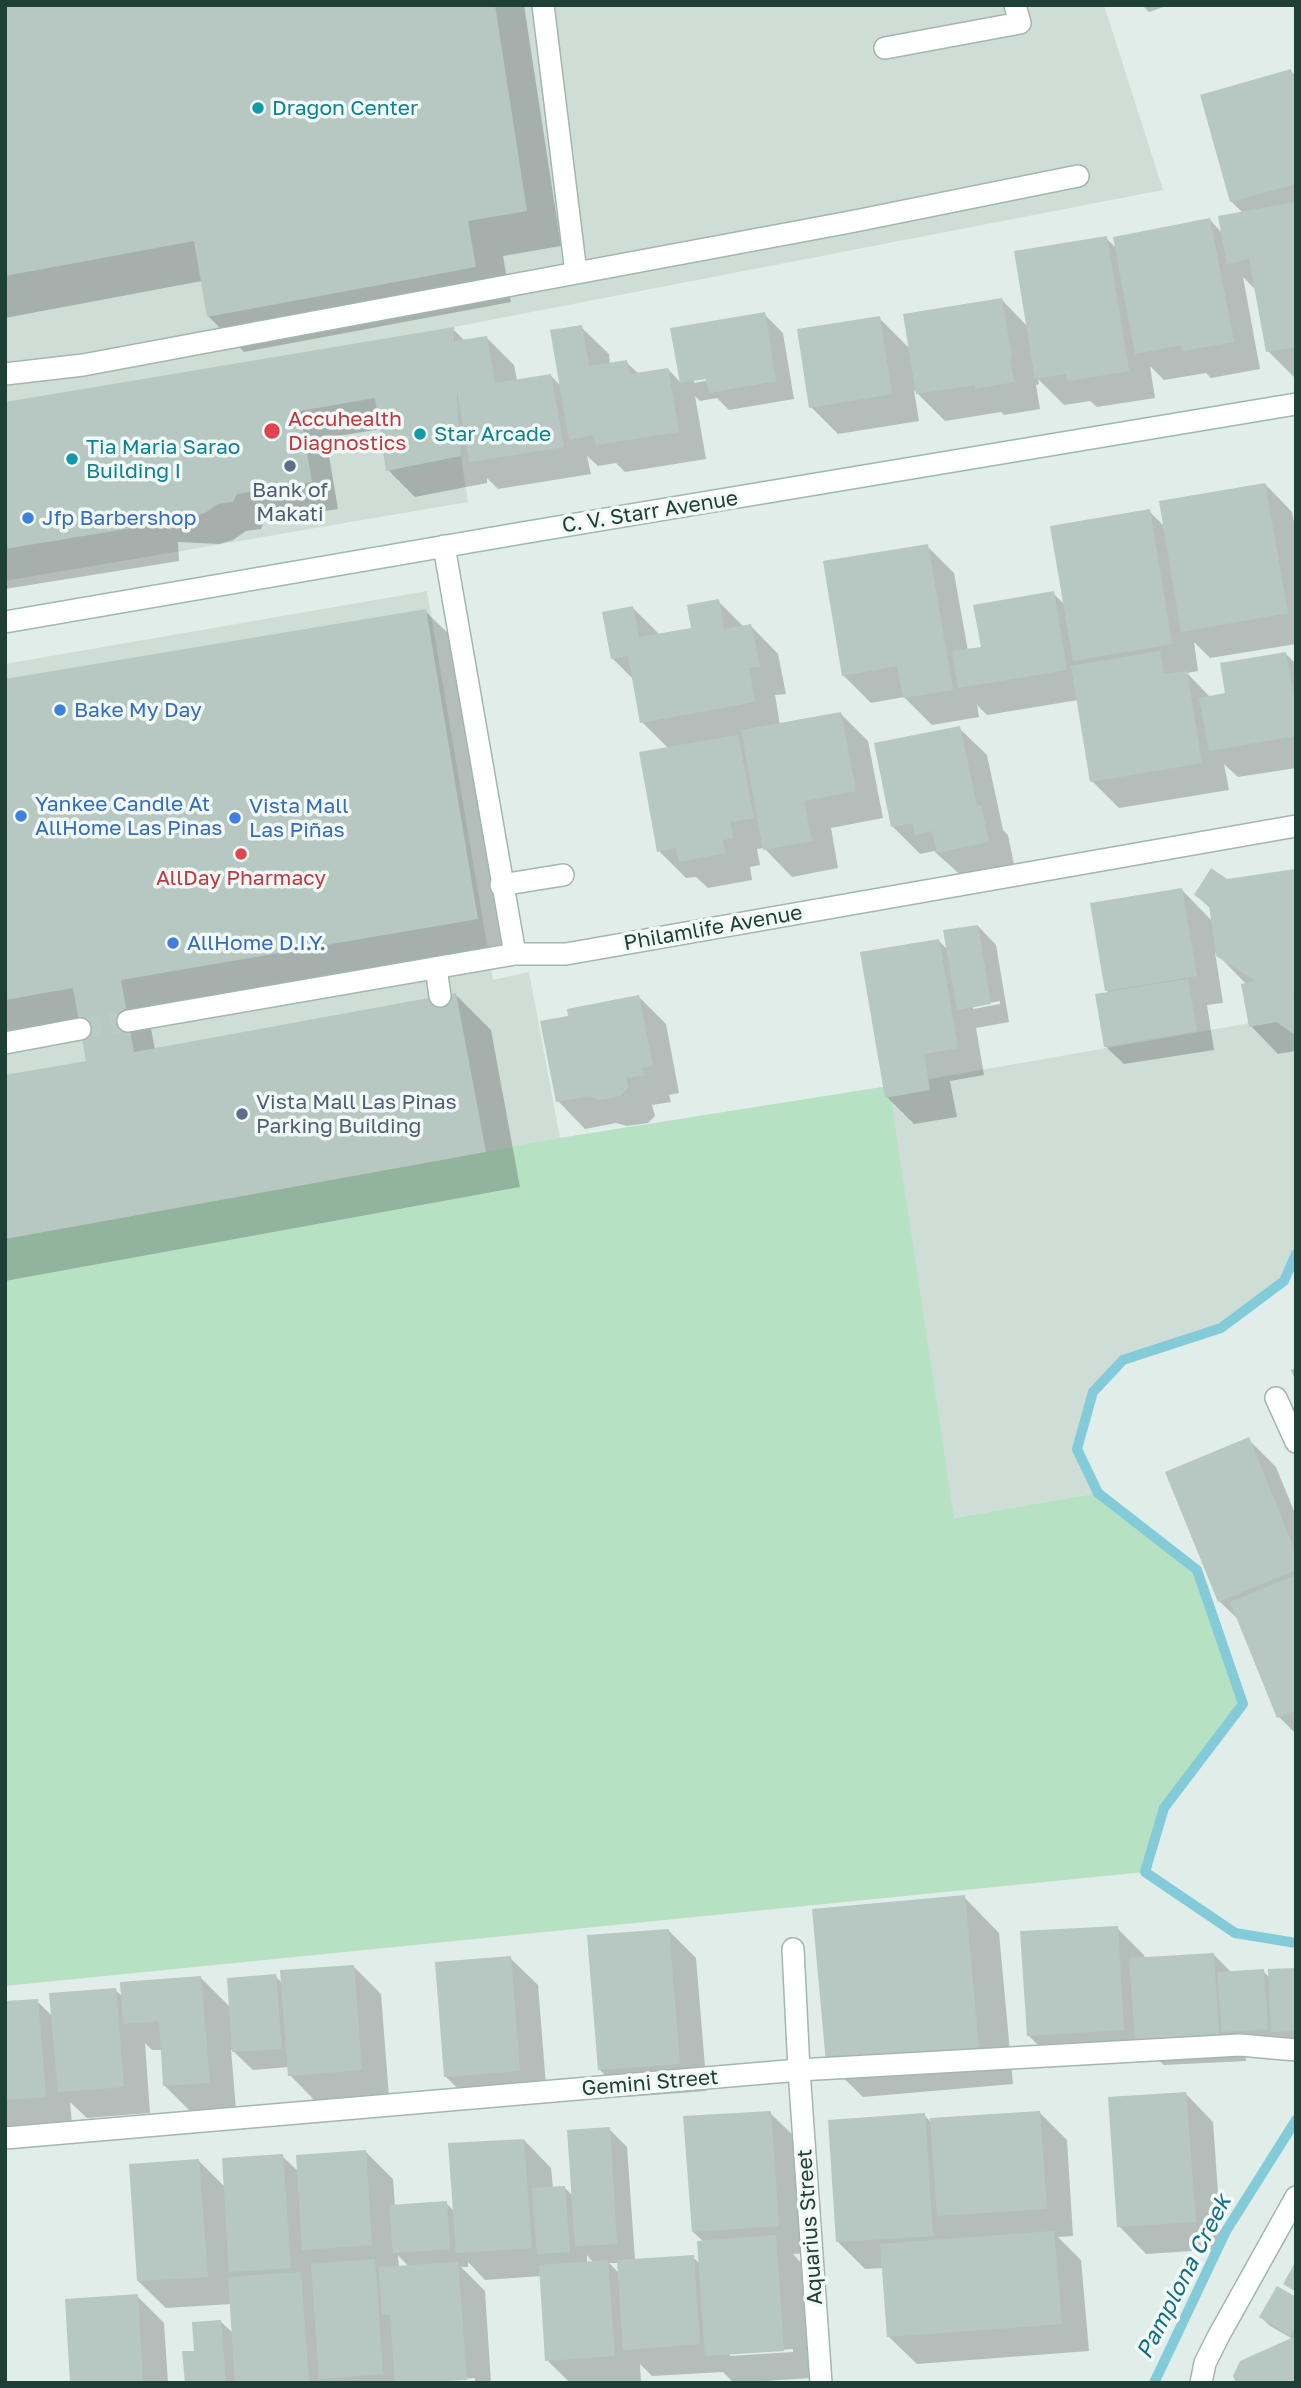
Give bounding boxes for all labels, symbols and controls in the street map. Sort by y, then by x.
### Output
place label: Dragon Center [272,95,418,121]
marker: Dragon Center [250,100,266,116]
place label: Accuhealth Diagnostics [288,406,406,456]
marker: Accuhealth Diagnostics [262,421,282,441]
place label: Star Arcade [434,421,551,447]
marker: Star Arcade [412,426,428,442]
place label: Tia Maria Sarao Building I [86,434,240,484]
marker: Tia Maria Sarao Building I [64,451,80,467]
marker: Bank of Makati [282,458,298,474]
place label: Bank of Makati [252,477,328,527]
street label: C. V. Starr Avenue [560,486,740,538]
place label: Jfp Barbershop [42,505,196,531]
marker: Jfp Barbershop [20,510,36,526]
place label: Bake My Day [74,697,202,723]
marker: Bake My Day [52,702,68,718]
place label: Yankee Candle At AllHome Las Pinas [35,791,222,841]
place label: Vista Mall Las Piñas [249,793,349,843]
marker: Yankee Candle At AllHome Las Pinas [13,808,29,824]
marker: Vista Mall Las Piñas [227,810,243,826]
marker: AllDay Pharmacy [233,846,249,862]
place label: AllDay Pharmacy [156,865,326,891]
street label: Philamlife Avenue [622,900,804,956]
place label: AllHome D.I.Y. [187,930,326,956]
marker: AllHome D.I.Y. [165,935,181,951]
place label: Vista Mall Las Pinas Parking Building [256,1089,457,1139]
marker: Vista Mall Las Pinas Parking Building [234,1106,250,1122]
street label: Gemini Street [581,2064,719,2102]
street label: Aquarius Street [792,2148,828,2306]
water label: Pamplona Creek [1131,2190,1237,2364]

